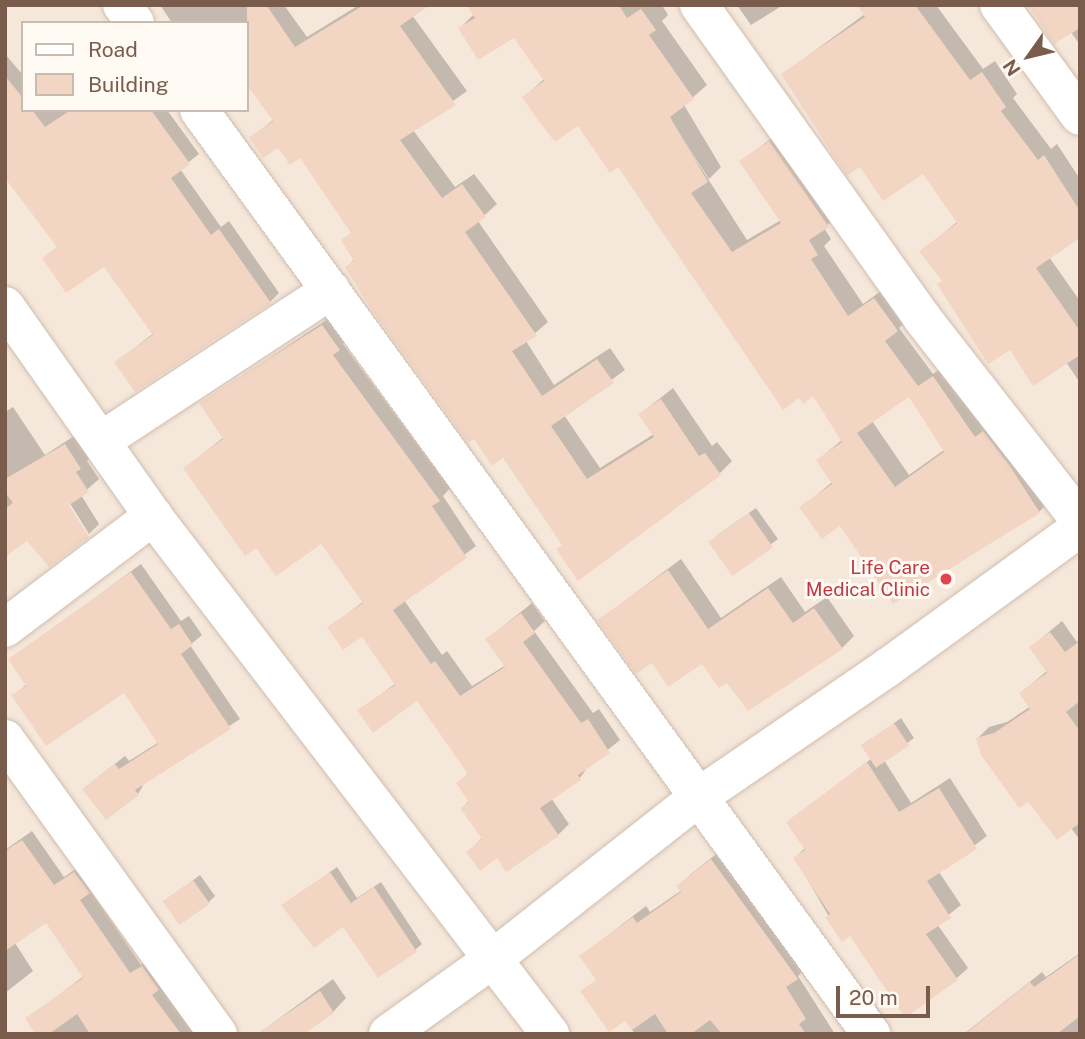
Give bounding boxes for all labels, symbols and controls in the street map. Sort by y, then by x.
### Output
legend [21,21,248,112]
north arrow [994,21,1064,91]
text: Road [88,37,138,62]
text: N [998,55,1025,80]
text: Building [88,72,169,97]
place label: Life Care Medical Clinic [806,557,930,601]
marker: Life Care Medical Clinic [936,569,956,589]
scale bar [840,972,934,1016]
text: 20 m [849,985,898,1010]

